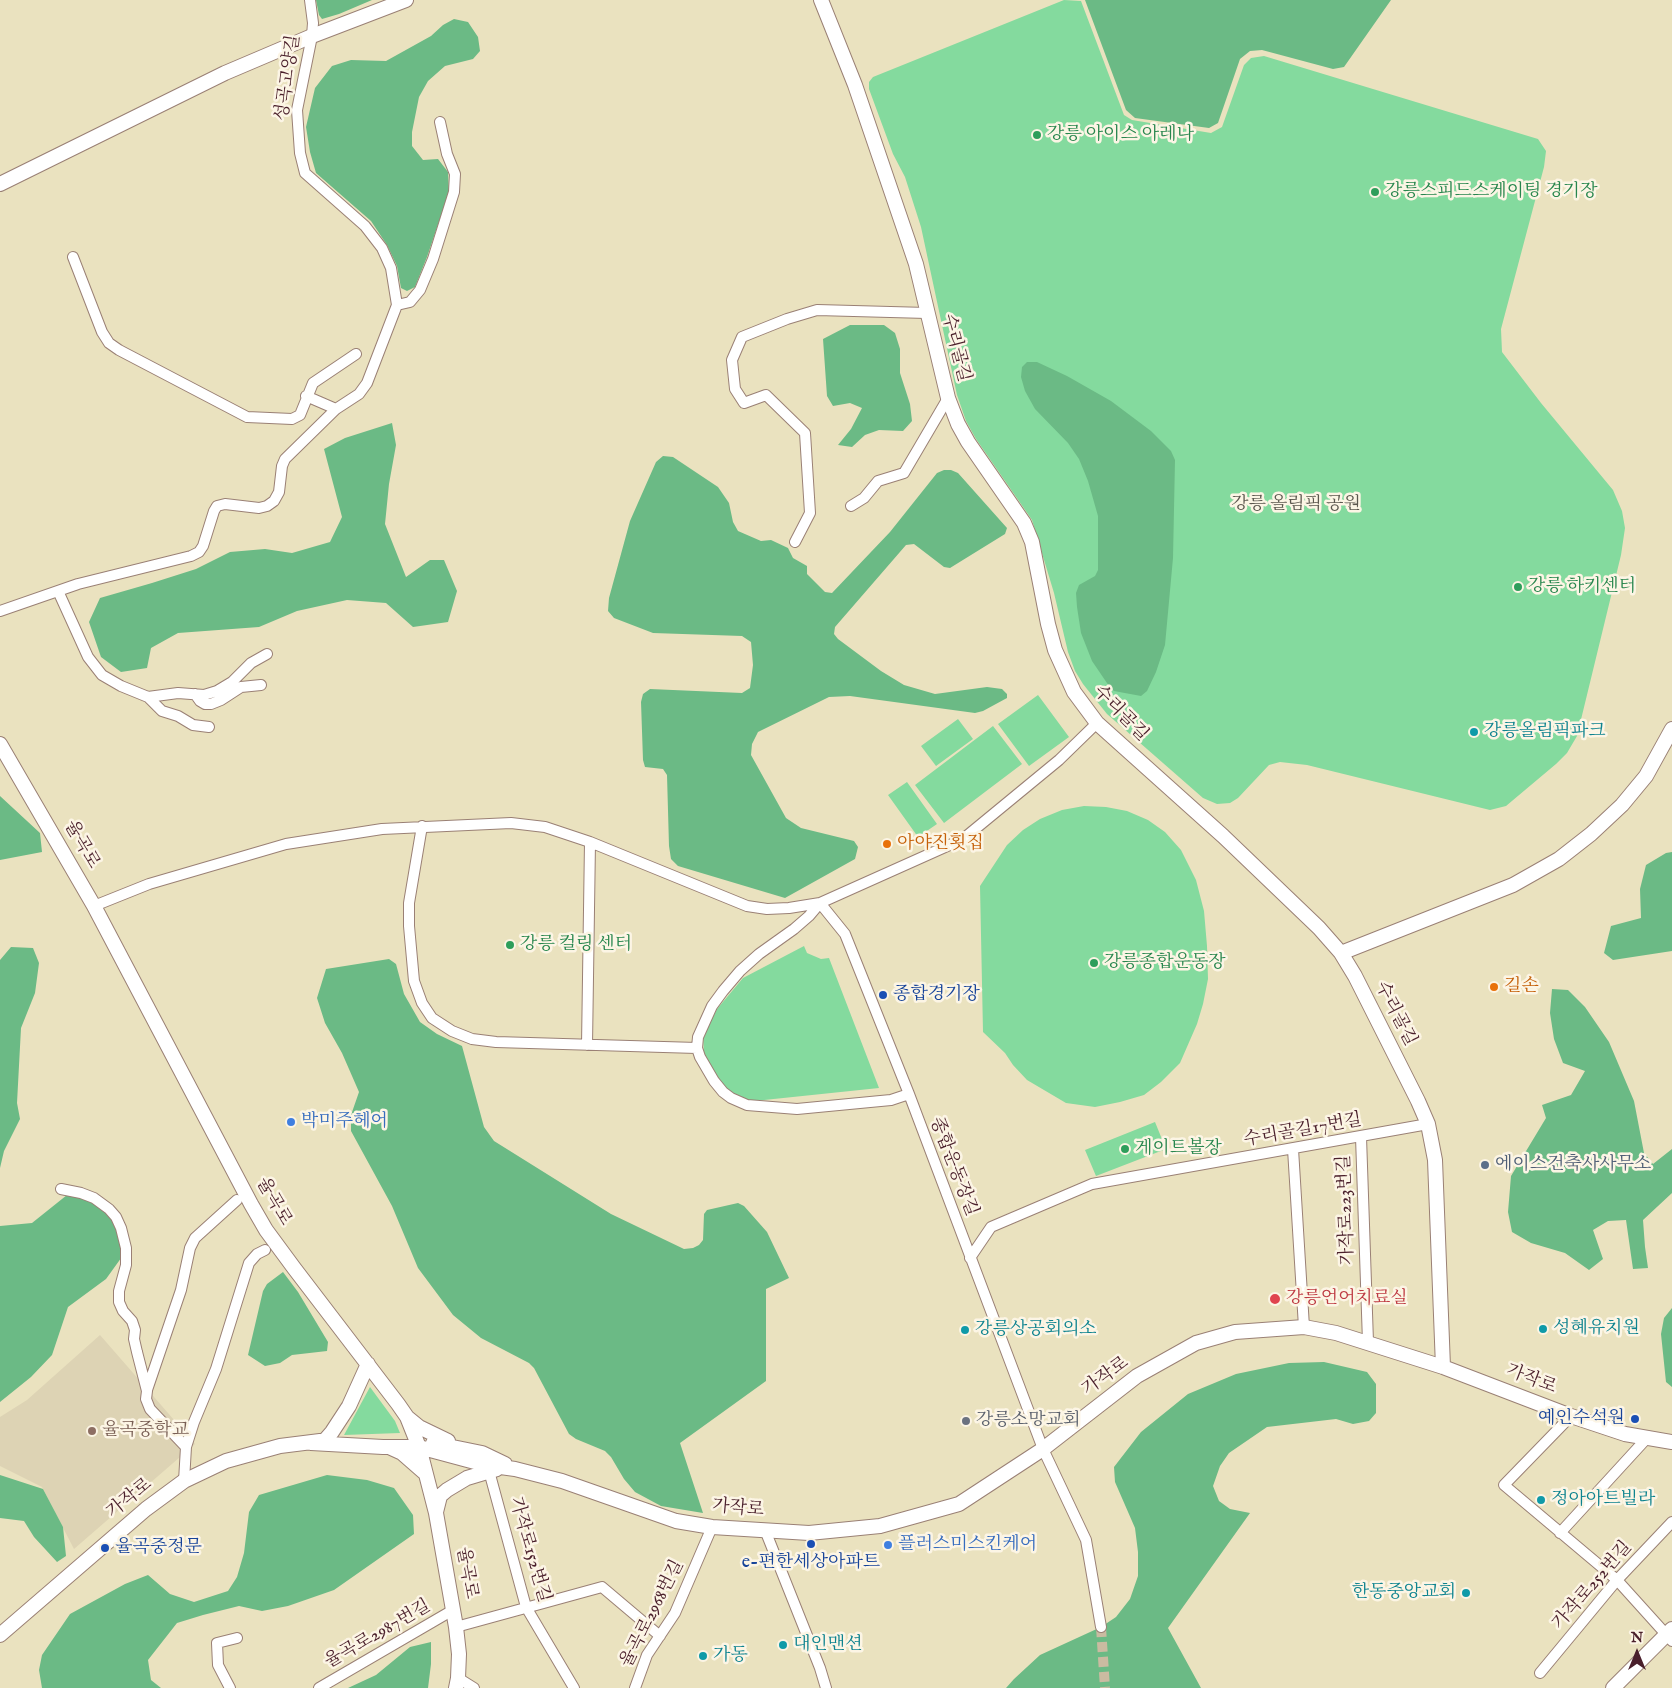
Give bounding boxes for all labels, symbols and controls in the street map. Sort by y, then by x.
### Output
street label: 성곡고양길 [272,33,306,123]
place label: 강릉 아이스 아레나 [1047,124,1194,146]
marker: 강릉 아이스 아레나 [1031,129,1043,141]
place label: 강릉스피드스케이팅 경기장 [1385,181,1598,203]
marker: 강릉스피드스케이팅 경기장 [1369,186,1381,198]
street label: 수리골길 [936,312,974,384]
park label: 강릉 올림픽 공원 [1231,494,1361,516]
place label: 강릉 하키센터 [1528,576,1636,598]
marker: 강릉 하키센터 [1512,581,1524,593]
street label: 수리골길 [1088,681,1152,747]
place label: 강릉올림픽파크 [1484,721,1606,743]
marker: 강릉올림픽파크 [1468,726,1480,738]
street label: 율곡로 [59,817,103,873]
place label: 아야진횟집 [897,833,984,855]
marker: 아야진횟집 [881,838,893,850]
place label: 강릉 컬링 센터 [520,934,632,956]
marker: 강릉 컬링 센터 [504,939,516,951]
place label: 강릉종합운동장 [1104,952,1226,974]
marker: 강릉종합운동장 [1088,957,1100,969]
place label: 길손 [1504,976,1539,998]
street label: 수리골길 [1370,978,1420,1050]
marker: 길손 [1488,981,1500,993]
place label: 종합경기장 [893,984,980,1006]
marker: 종합경기장 [877,989,889,1001]
street label: 수리골길17번길 [1242,1110,1364,1152]
place label: 박미주헤어 [301,1111,388,1133]
street label: 종합운동장길 [924,1114,982,1220]
marker: 박미주헤어 [285,1116,297,1128]
place label: 게이트볼장 [1135,1138,1222,1160]
marker: 게이트볼장 [1119,1143,1131,1155]
street label: 가작로223번길 [1334,1154,1360,1266]
place label: 에이스건축사사무소 [1495,1154,1651,1176]
marker: 에이스건축사사무소 [1479,1159,1491,1171]
street label: 율곡로 [251,1174,295,1230]
place label: 강릉언어치료실 [1286,1288,1408,1310]
marker: 강릉언어치료실 [1268,1292,1282,1306]
place label: 성혜유치원 [1553,1318,1640,1340]
place label: 강릉상공회의소 [975,1319,1097,1341]
marker: 성혜유치원 [1537,1323,1549,1335]
marker: 강릉상공회의소 [959,1324,971,1336]
street label: 가작로 [1079,1353,1133,1401]
street label: 가작로 [1503,1361,1559,1399]
place label: 예인수석원 [1538,1408,1625,1430]
place label: 강릉소망교회 [976,1410,1080,1432]
marker: 예인수석원 [1629,1413,1641,1425]
marker: 강릉소망교회 [960,1415,972,1427]
place label: 율곡중학교 [102,1420,189,1442]
marker: 율곡중학교 [86,1425,98,1437]
street label: 가작로 [103,1474,157,1524]
place label: 정아아트빌라 [1551,1489,1655,1511]
marker: 정아아트빌라 [1535,1494,1547,1506]
street label: 가작로152번길 [504,1495,554,1605]
street label: 가작로 [711,1496,765,1522]
place label: 플러스미스킨케어 [898,1534,1037,1556]
place label: 율곡중정문 [115,1537,202,1559]
street label: 가작로252번길 [1549,1537,1637,1635]
marker: e-편한세상아파트 [805,1538,817,1550]
marker: 플러스미스킨케어 [882,1539,894,1551]
marker: 율곡중정문 [99,1542,111,1554]
street label: 율곡로 [451,1545,481,1601]
place label: e-편한세상아파트 [742,1552,880,1574]
street label: 율곡로2968번길 [617,1557,689,1671]
place label: 한동중앙교회 [1352,1582,1456,1604]
marker: 한동중앙교회 [1460,1587,1472,1599]
street label: 율곡로2987번길 [321,1596,435,1674]
north arrow [1612,1628,1662,1678]
text: N [1631,1629,1643,1647]
place label: 대인맨션 [793,1634,863,1656]
marker: 대인맨션 [777,1639,789,1651]
place label: 가동 [713,1645,748,1667]
marker: 가동 [697,1650,709,1662]

